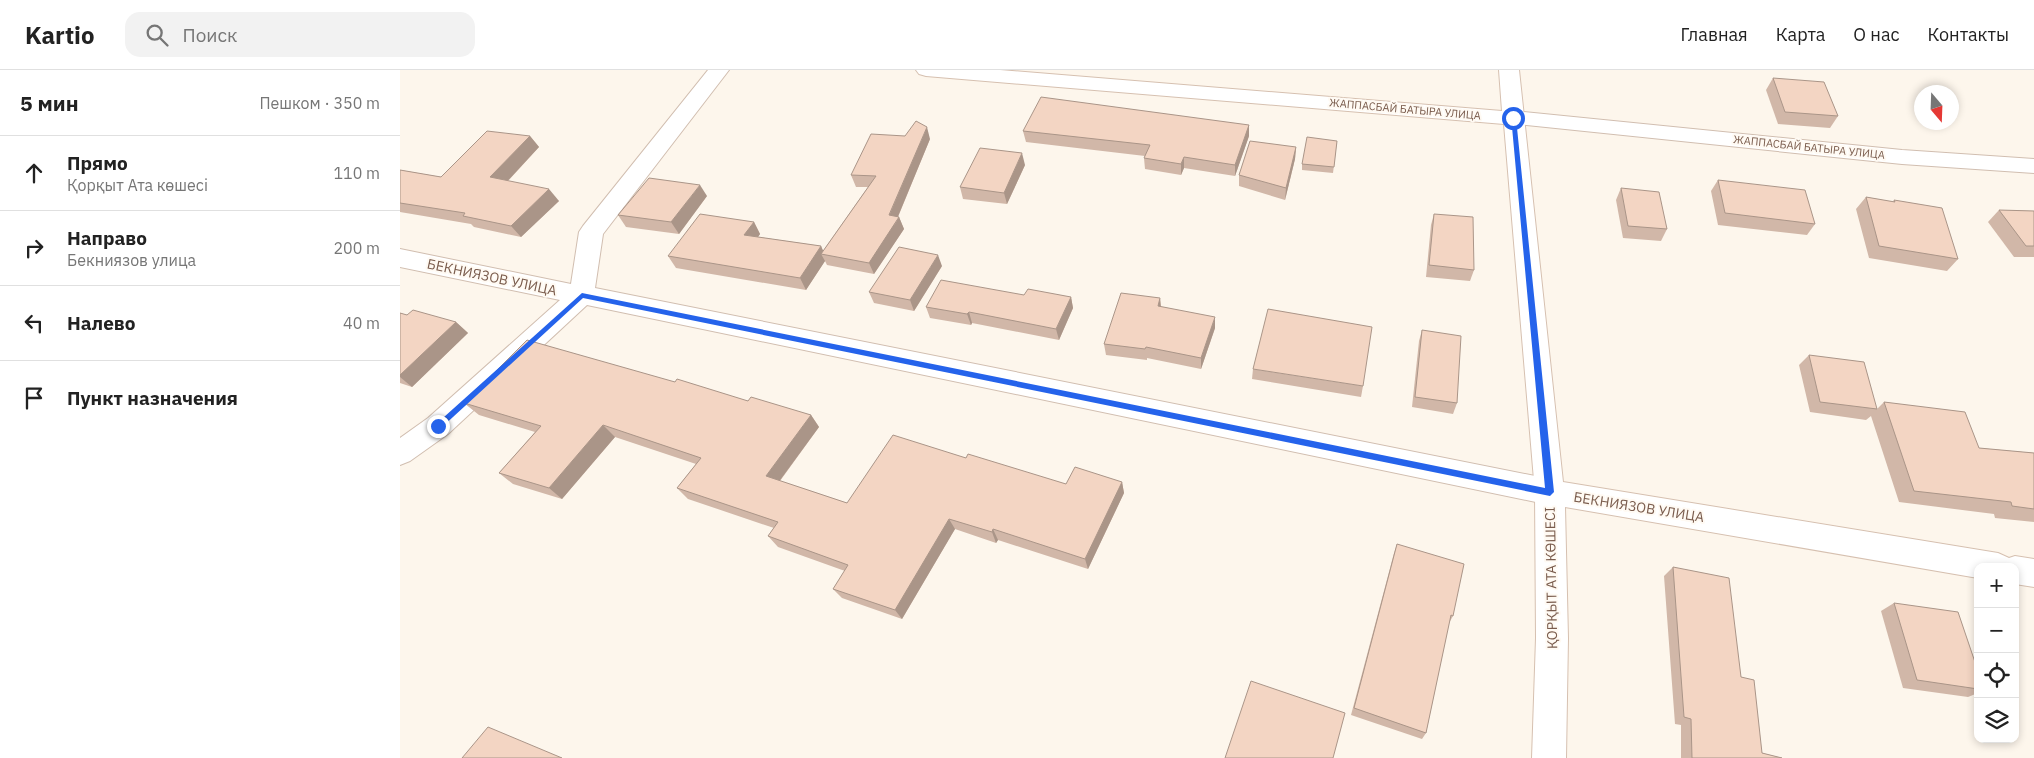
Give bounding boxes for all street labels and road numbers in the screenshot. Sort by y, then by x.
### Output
street label: ЖАППАСБАЙ БАТЫРА УЛИЦА [1328,95,1482,123]
street label: ЖАППАСБАЙ БАТЫРА УЛИЦА [1732,132,1886,162]
street label: БЕКНИЯЗОВ УЛИЦА [426,254,558,300]
street label: БЕКНИЯЗОВ УЛИЦА [1572,488,1706,526]
street label: ҚОРҚЫТ АТА КӨШЕСІ [1541,507,1561,649]

